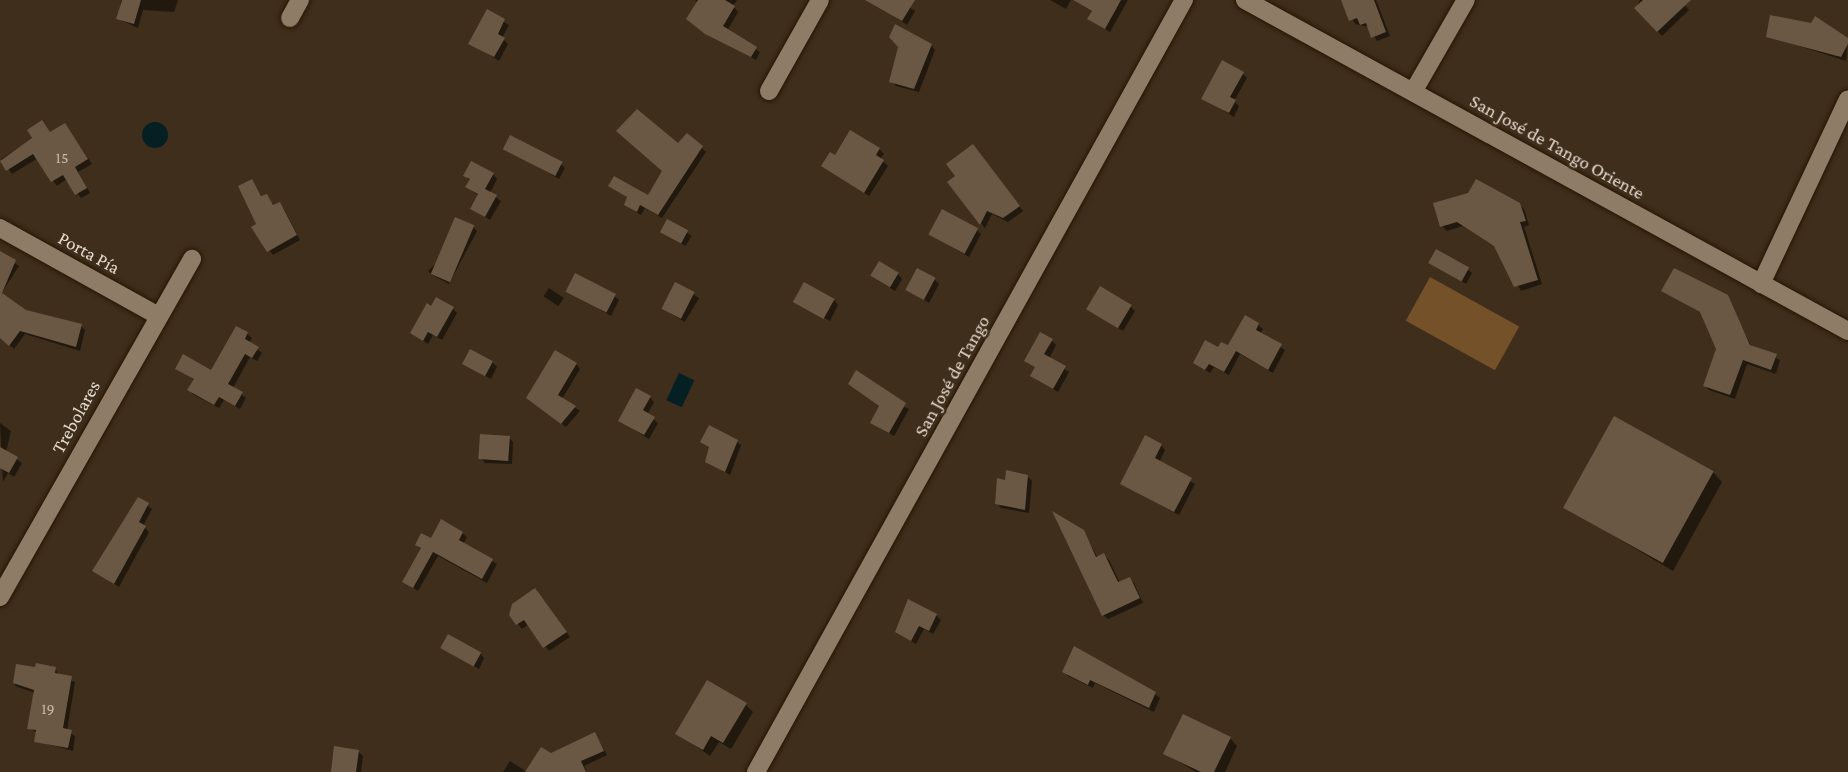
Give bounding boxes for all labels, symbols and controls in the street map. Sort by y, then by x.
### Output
street label: San José de Tango Oriente [1466,90,1648,204]
house number: 15 [56,148,68,168]
street label: Porta Pía [54,227,124,279]
street label: San José de Tango [909,311,995,441]
street label: Trebolares [47,376,105,458]
house number: 19 [41,699,55,719]

